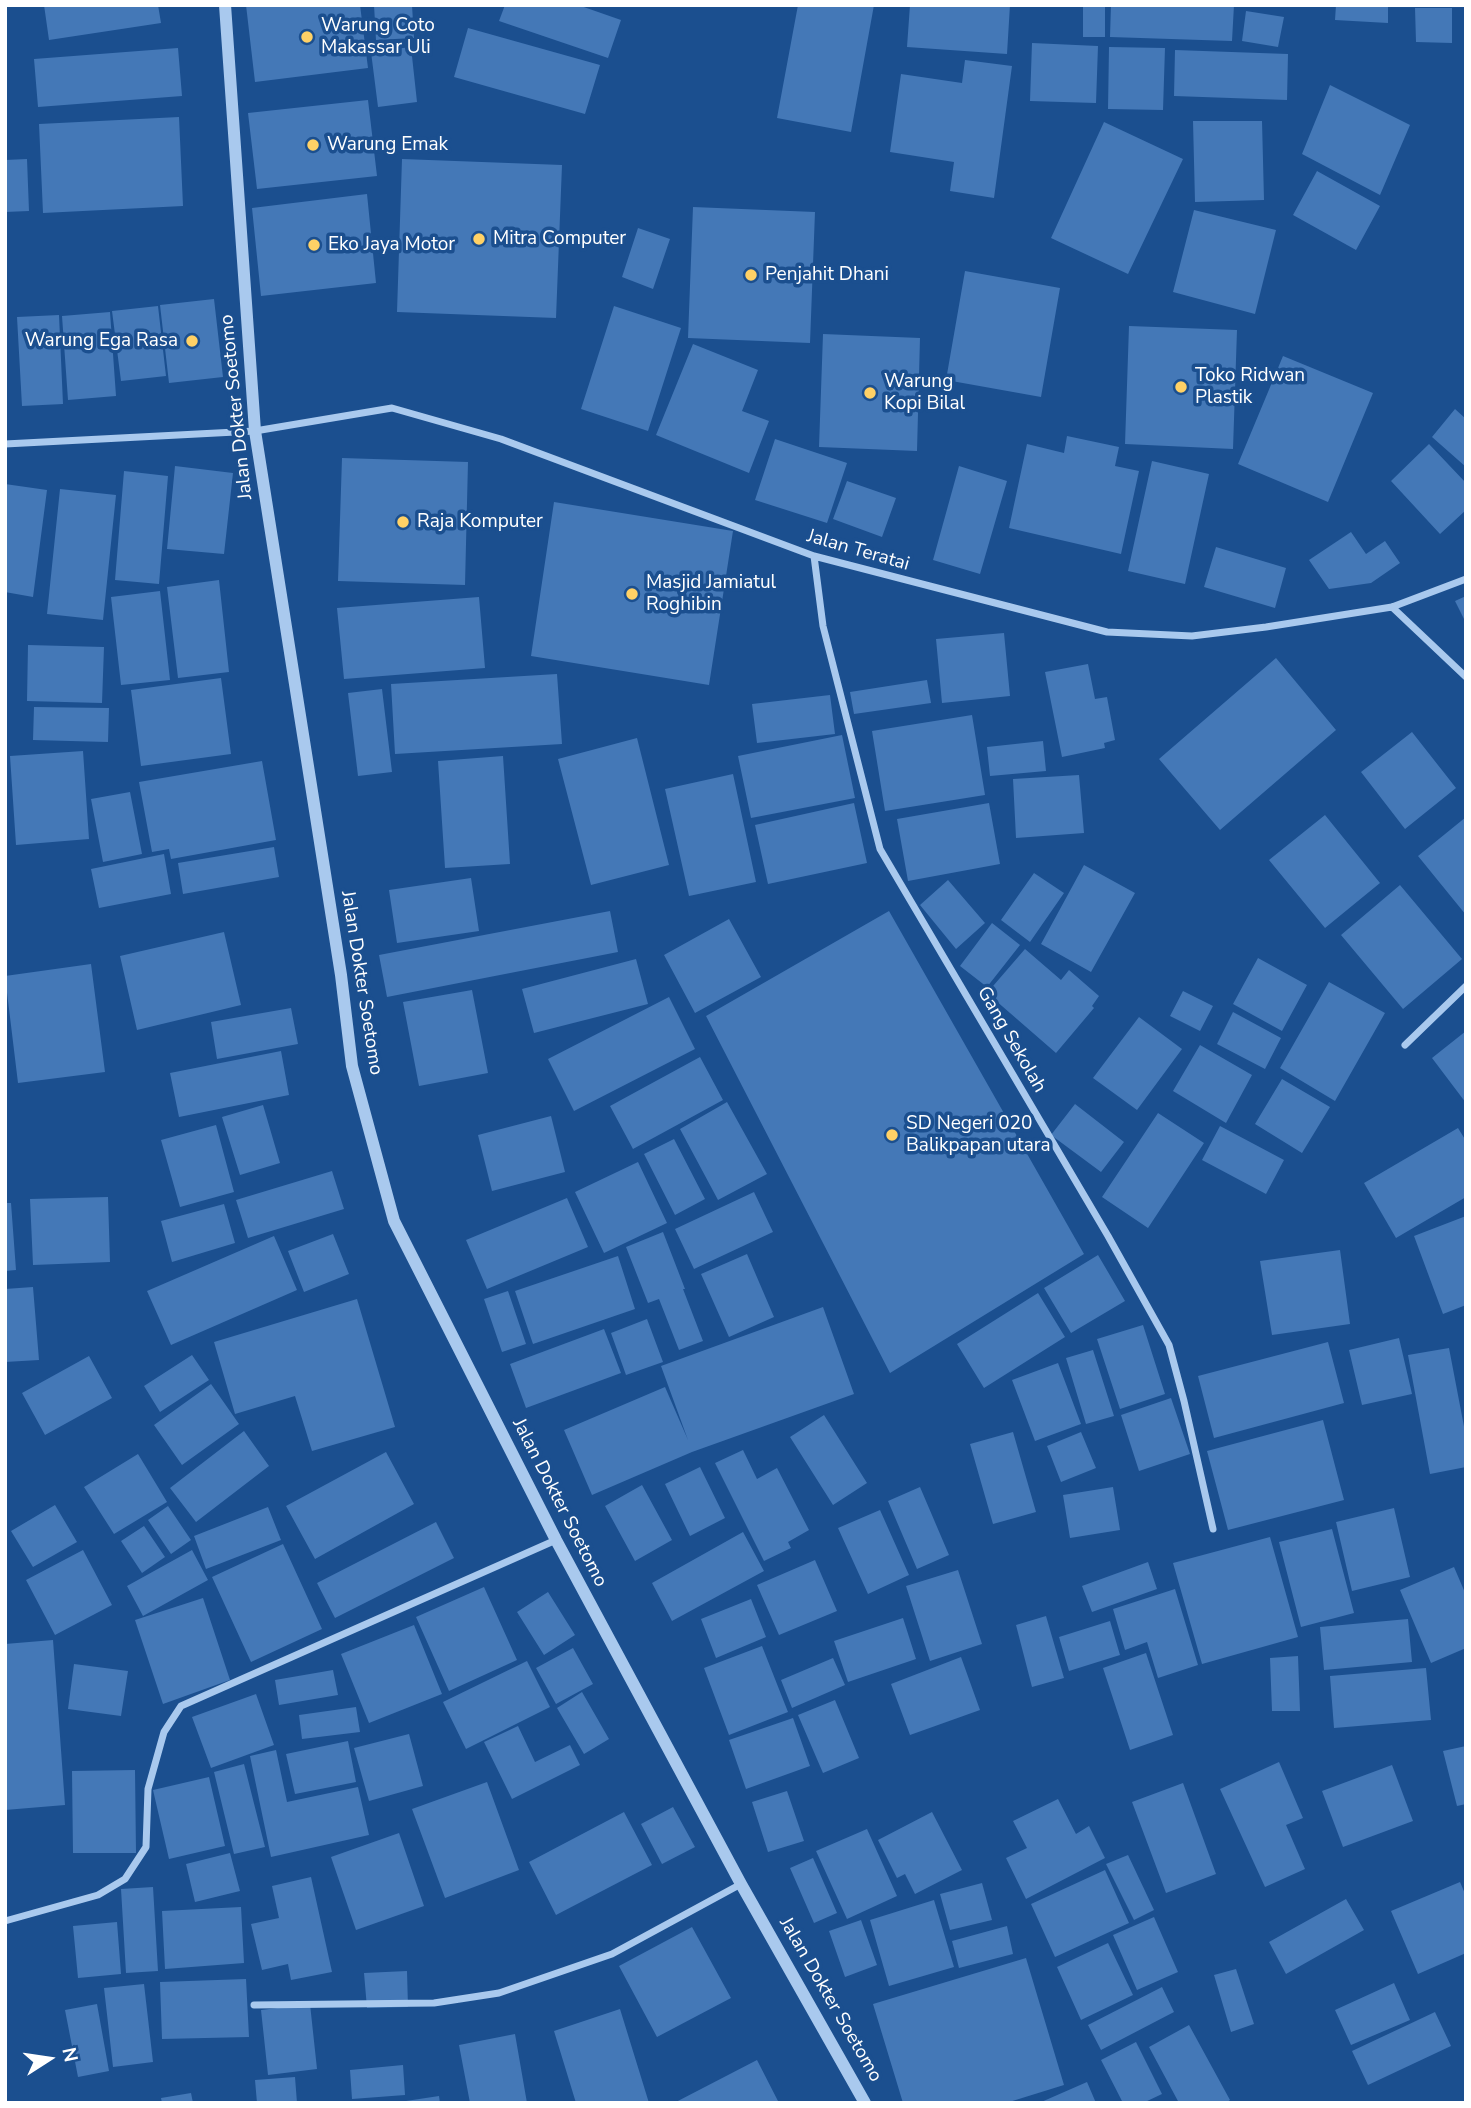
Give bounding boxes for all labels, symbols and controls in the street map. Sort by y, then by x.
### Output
place label: Warung Coto Makassar Uli [321,15,435,59]
marker: Warung Coto Makassar Uli [299,29,315,45]
place label: Warung Emak [327,134,448,156]
marker: Warung Emak [305,137,321,153]
place label: Mitra Computer [493,228,626,250]
marker: Mitra Computer [471,231,487,247]
place label: Eko Jaya Motor [328,234,455,256]
marker: Eko Jaya Motor [306,237,322,253]
place label: Penjahit Dhani [765,264,889,286]
marker: Penjahit Dhani [743,267,759,283]
street label: Jalan Dokter Soetomo [216,313,258,501]
place label: Warung Ega Rasa [25,330,178,352]
marker: Warung Ega Rasa [184,333,200,349]
place label: Toko Ridwan Plastik [1195,365,1305,409]
place label: Warung Kopi Bilal [884,371,965,415]
marker: Toko Ridwan Plastik [1173,379,1189,395]
marker: Warung Kopi Bilal [862,385,878,401]
place label: Raja Komputer [417,511,543,533]
marker: Raja Komputer [395,514,411,530]
street label: Jalan Teratai [804,525,912,577]
place label: Masjid Jamiatul Roghibin [646,572,776,616]
marker: Masjid Jamiatul Roghibin [624,586,640,602]
street label: Jalan Dokter Soetomo [335,889,387,1077]
street label: Gang Sekolah [971,983,1051,1097]
place label: SD Negeri 020 Balikpapan utara [906,1113,1051,1157]
marker: SD Negeri 020 Balikpapan utara [884,1127,900,1143]
street label: Jalan Dokter Soetomo [507,1415,611,1591]
street label: Jalan Dokter Soetomo [774,1914,886,2086]
north arrow [14,2024,84,2094]
text: N [55,2045,84,2064]

